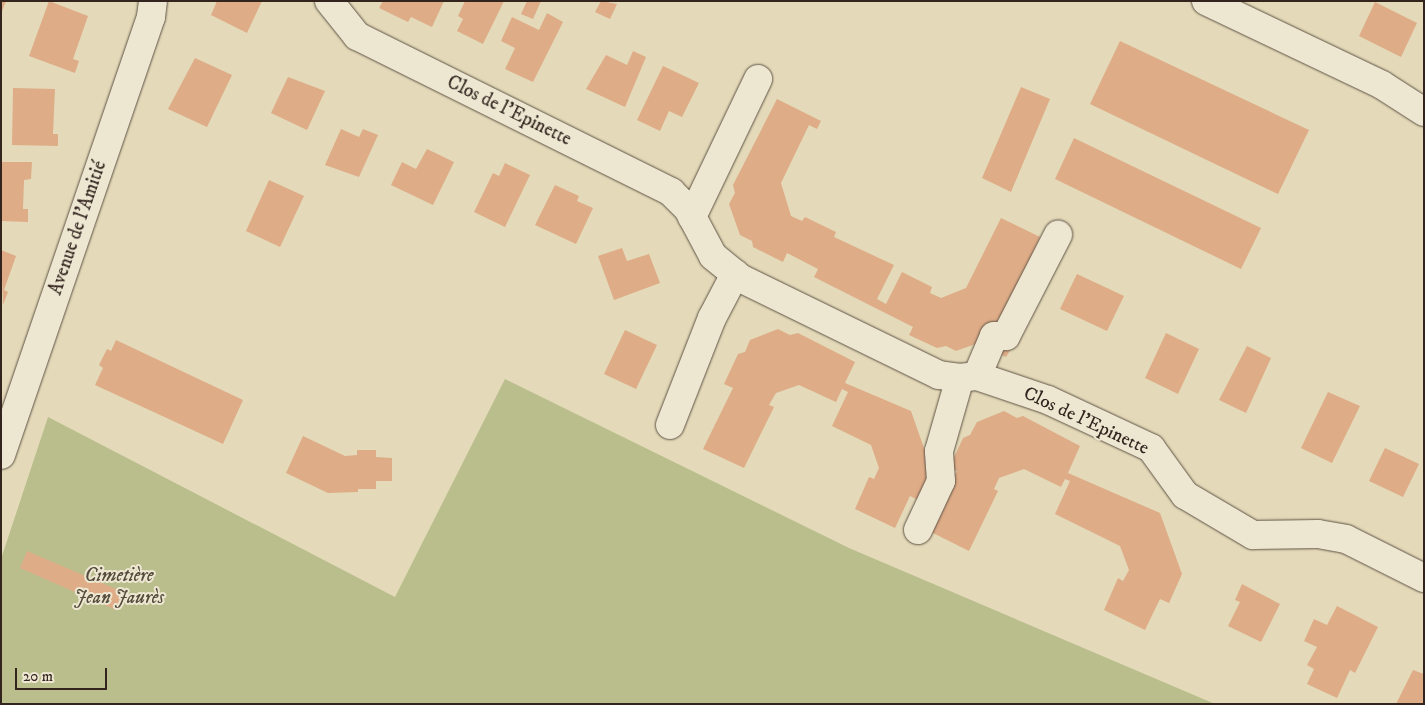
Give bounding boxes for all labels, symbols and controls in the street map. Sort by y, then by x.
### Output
street label: Clos de l'Epinette [443,71,575,151]
street label: Avenue de l'Amitié [44,158,112,298]
street label: Clos de l'Epinette [1020,382,1152,460]
park label: Cimetière Jean Jaurès [74,565,164,609]
scale bar [18,658,110,690]
text: 20 m [23,667,53,686]

